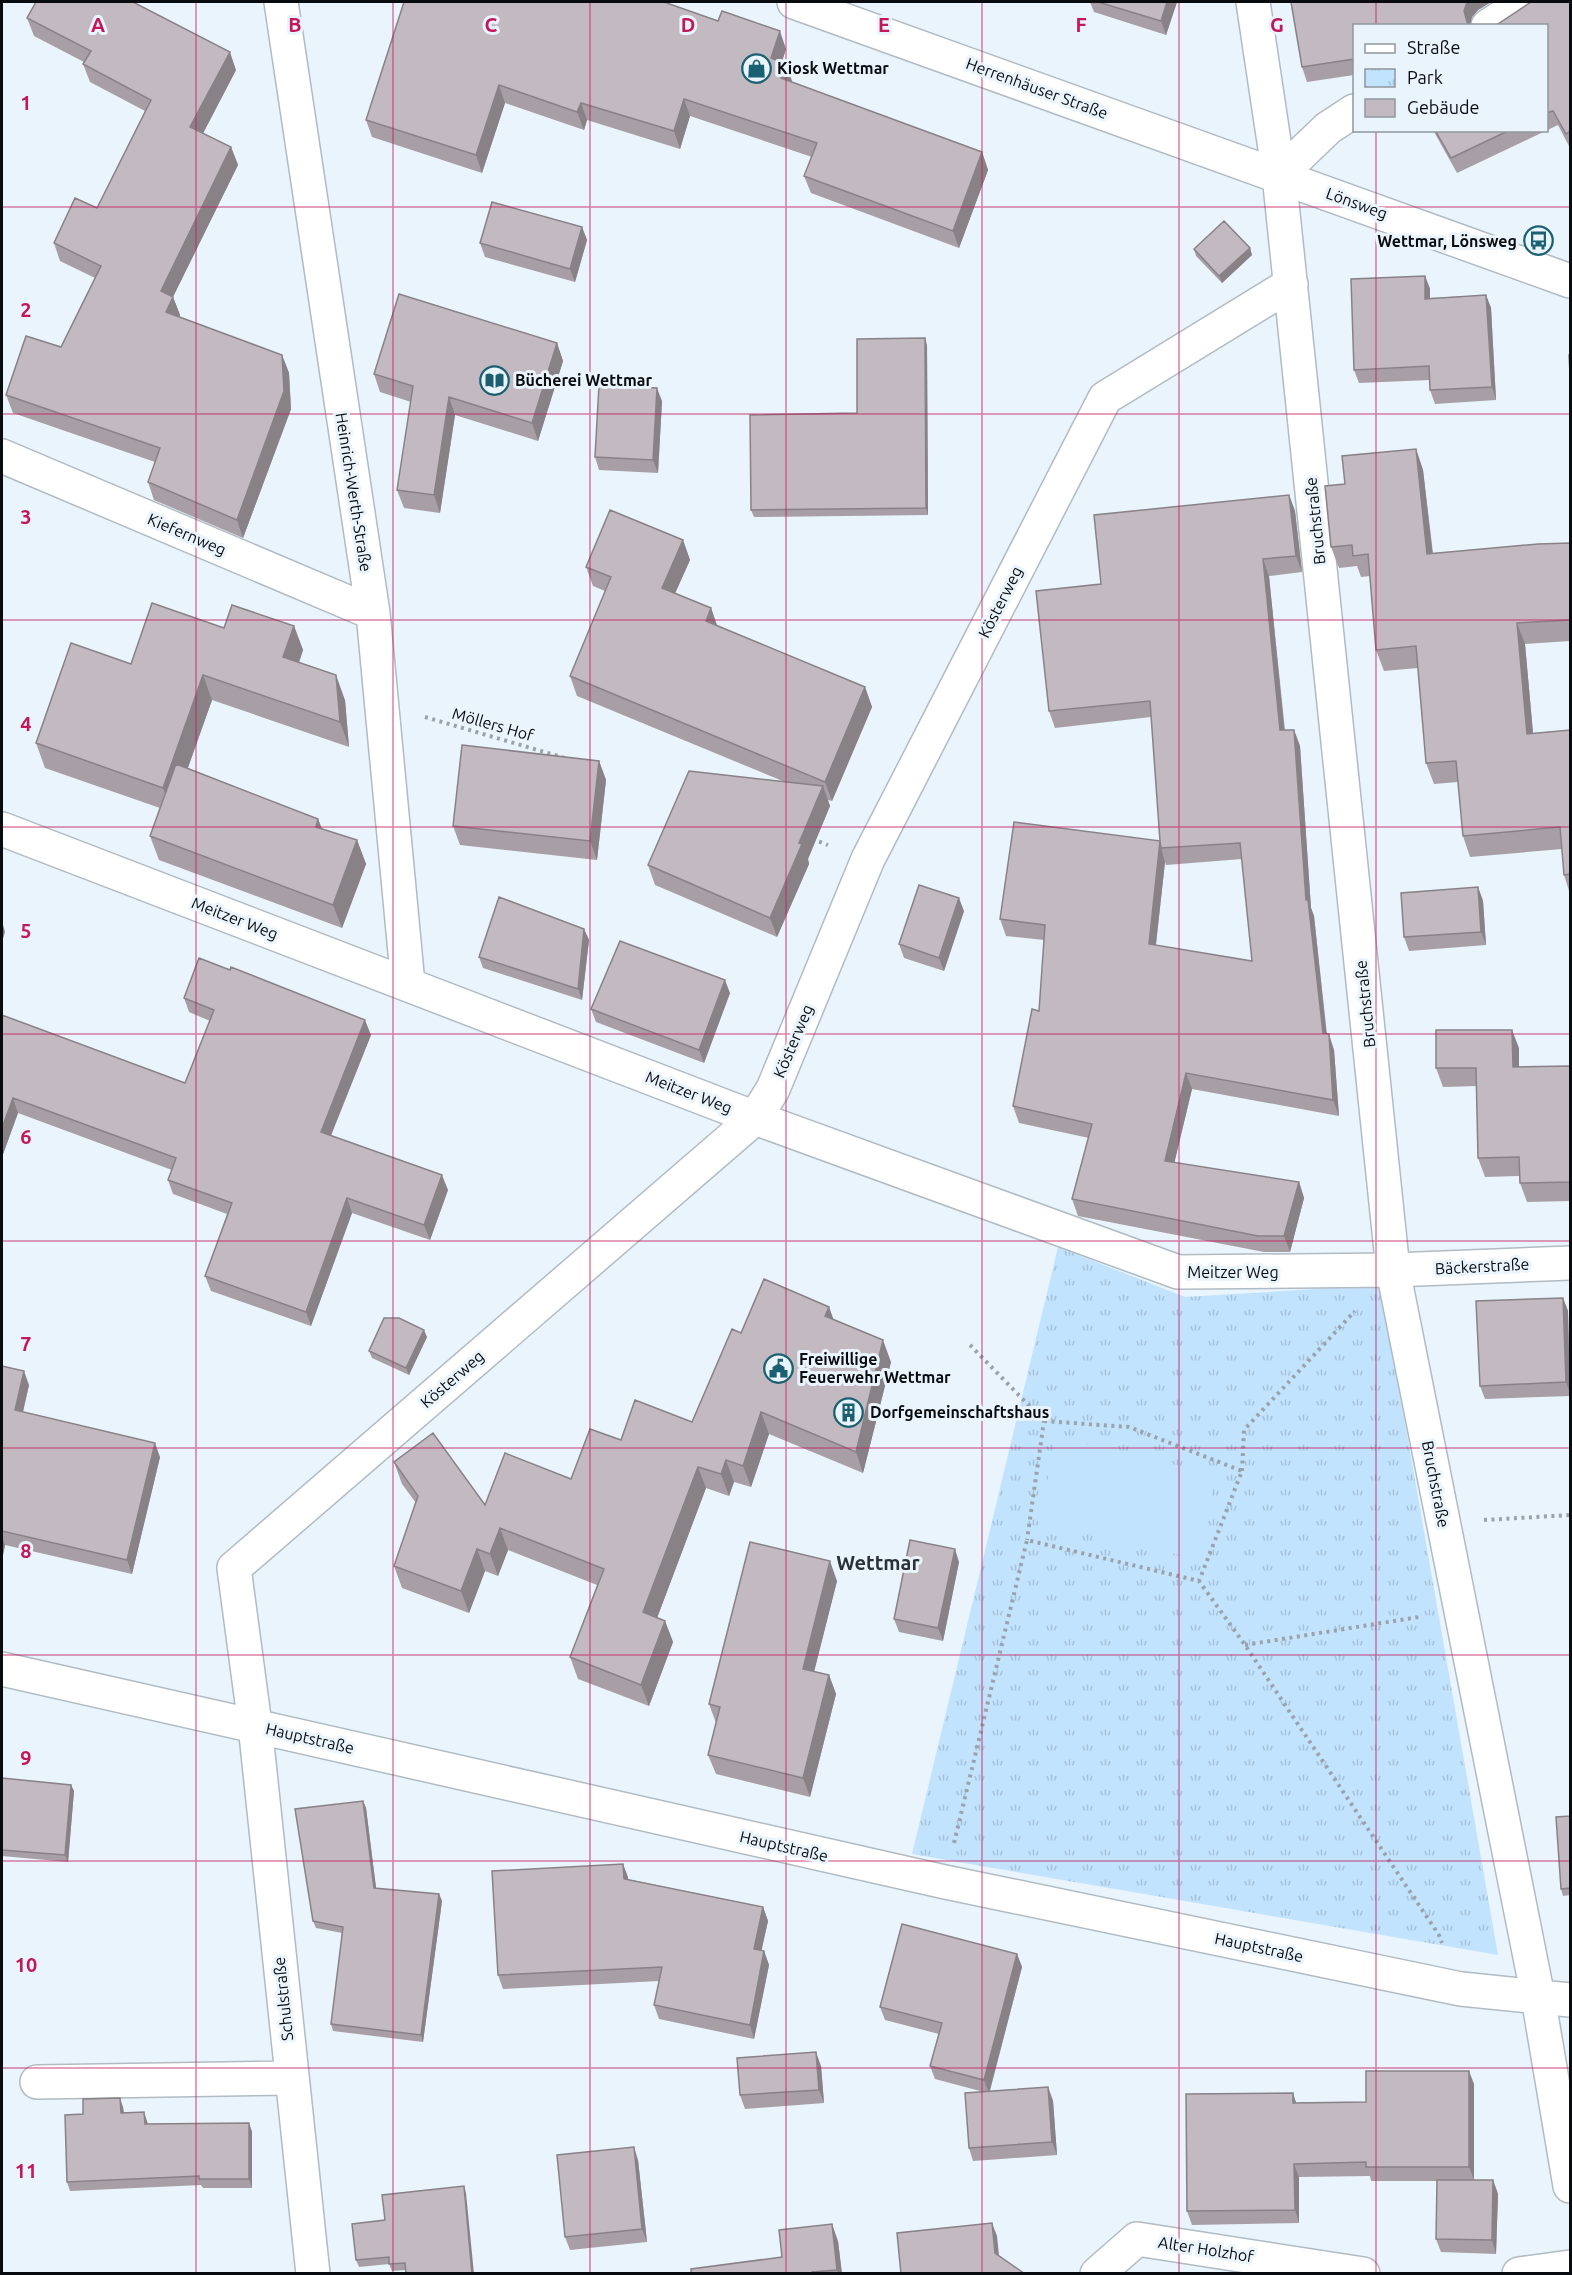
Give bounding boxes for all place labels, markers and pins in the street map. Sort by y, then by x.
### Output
shop icon: Kiosk Wettmar [740,52,772,84]
place label: Kiosk Wettmar [777,59,889,77]
bus stop icon: Wettmar, Lönsweg [1522,225,1554,257]
place label: Wettmar, Lönsweg [1377,232,1517,250]
library icon: Bücherei Wettmar [478,364,510,396]
place label: Bücherei Wettmar [515,371,652,389]
place label: Freiwillige Feuerwehr Wettmar [799,1350,951,1386]
public building icon: Freiwillige Feuerwehr Wettmar [762,1352,794,1384]
building icon: Dorfgemeinschaftshaus [833,1396,865,1428]
place label: Dorfgemeinschaftshaus [870,1403,1049,1421]

